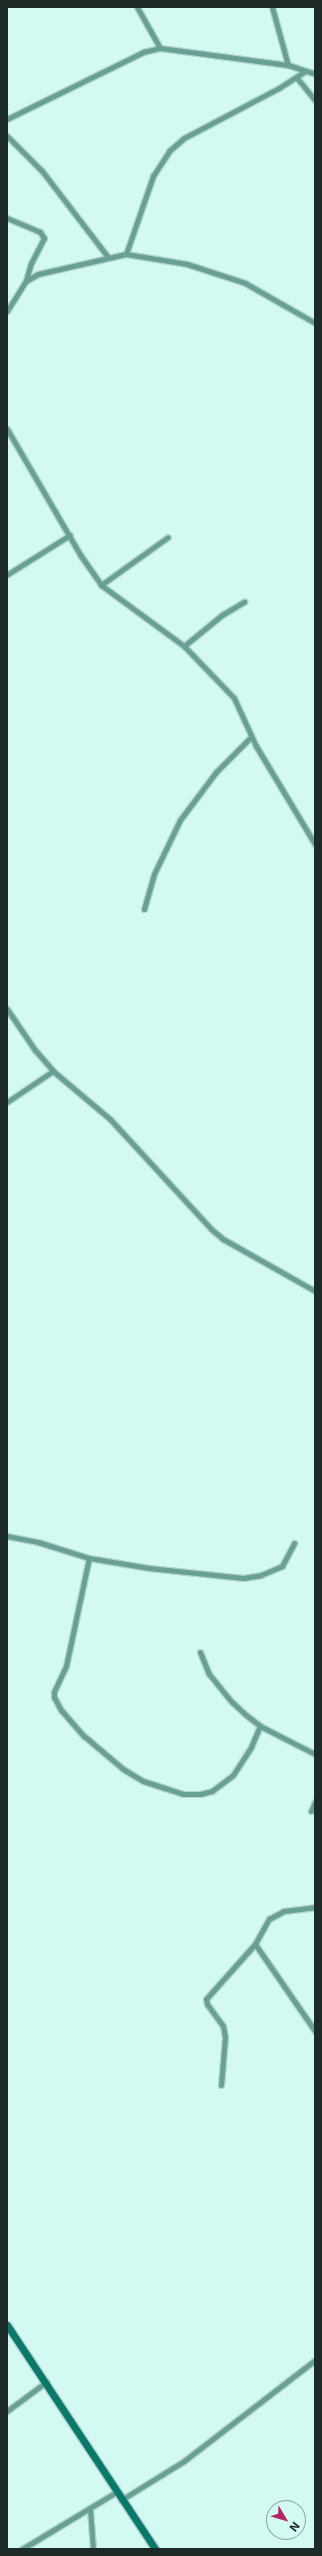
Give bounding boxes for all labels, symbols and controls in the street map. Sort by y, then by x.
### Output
north arrow [266,2500,306,2540]
text: N [287,2519,303,2534]

